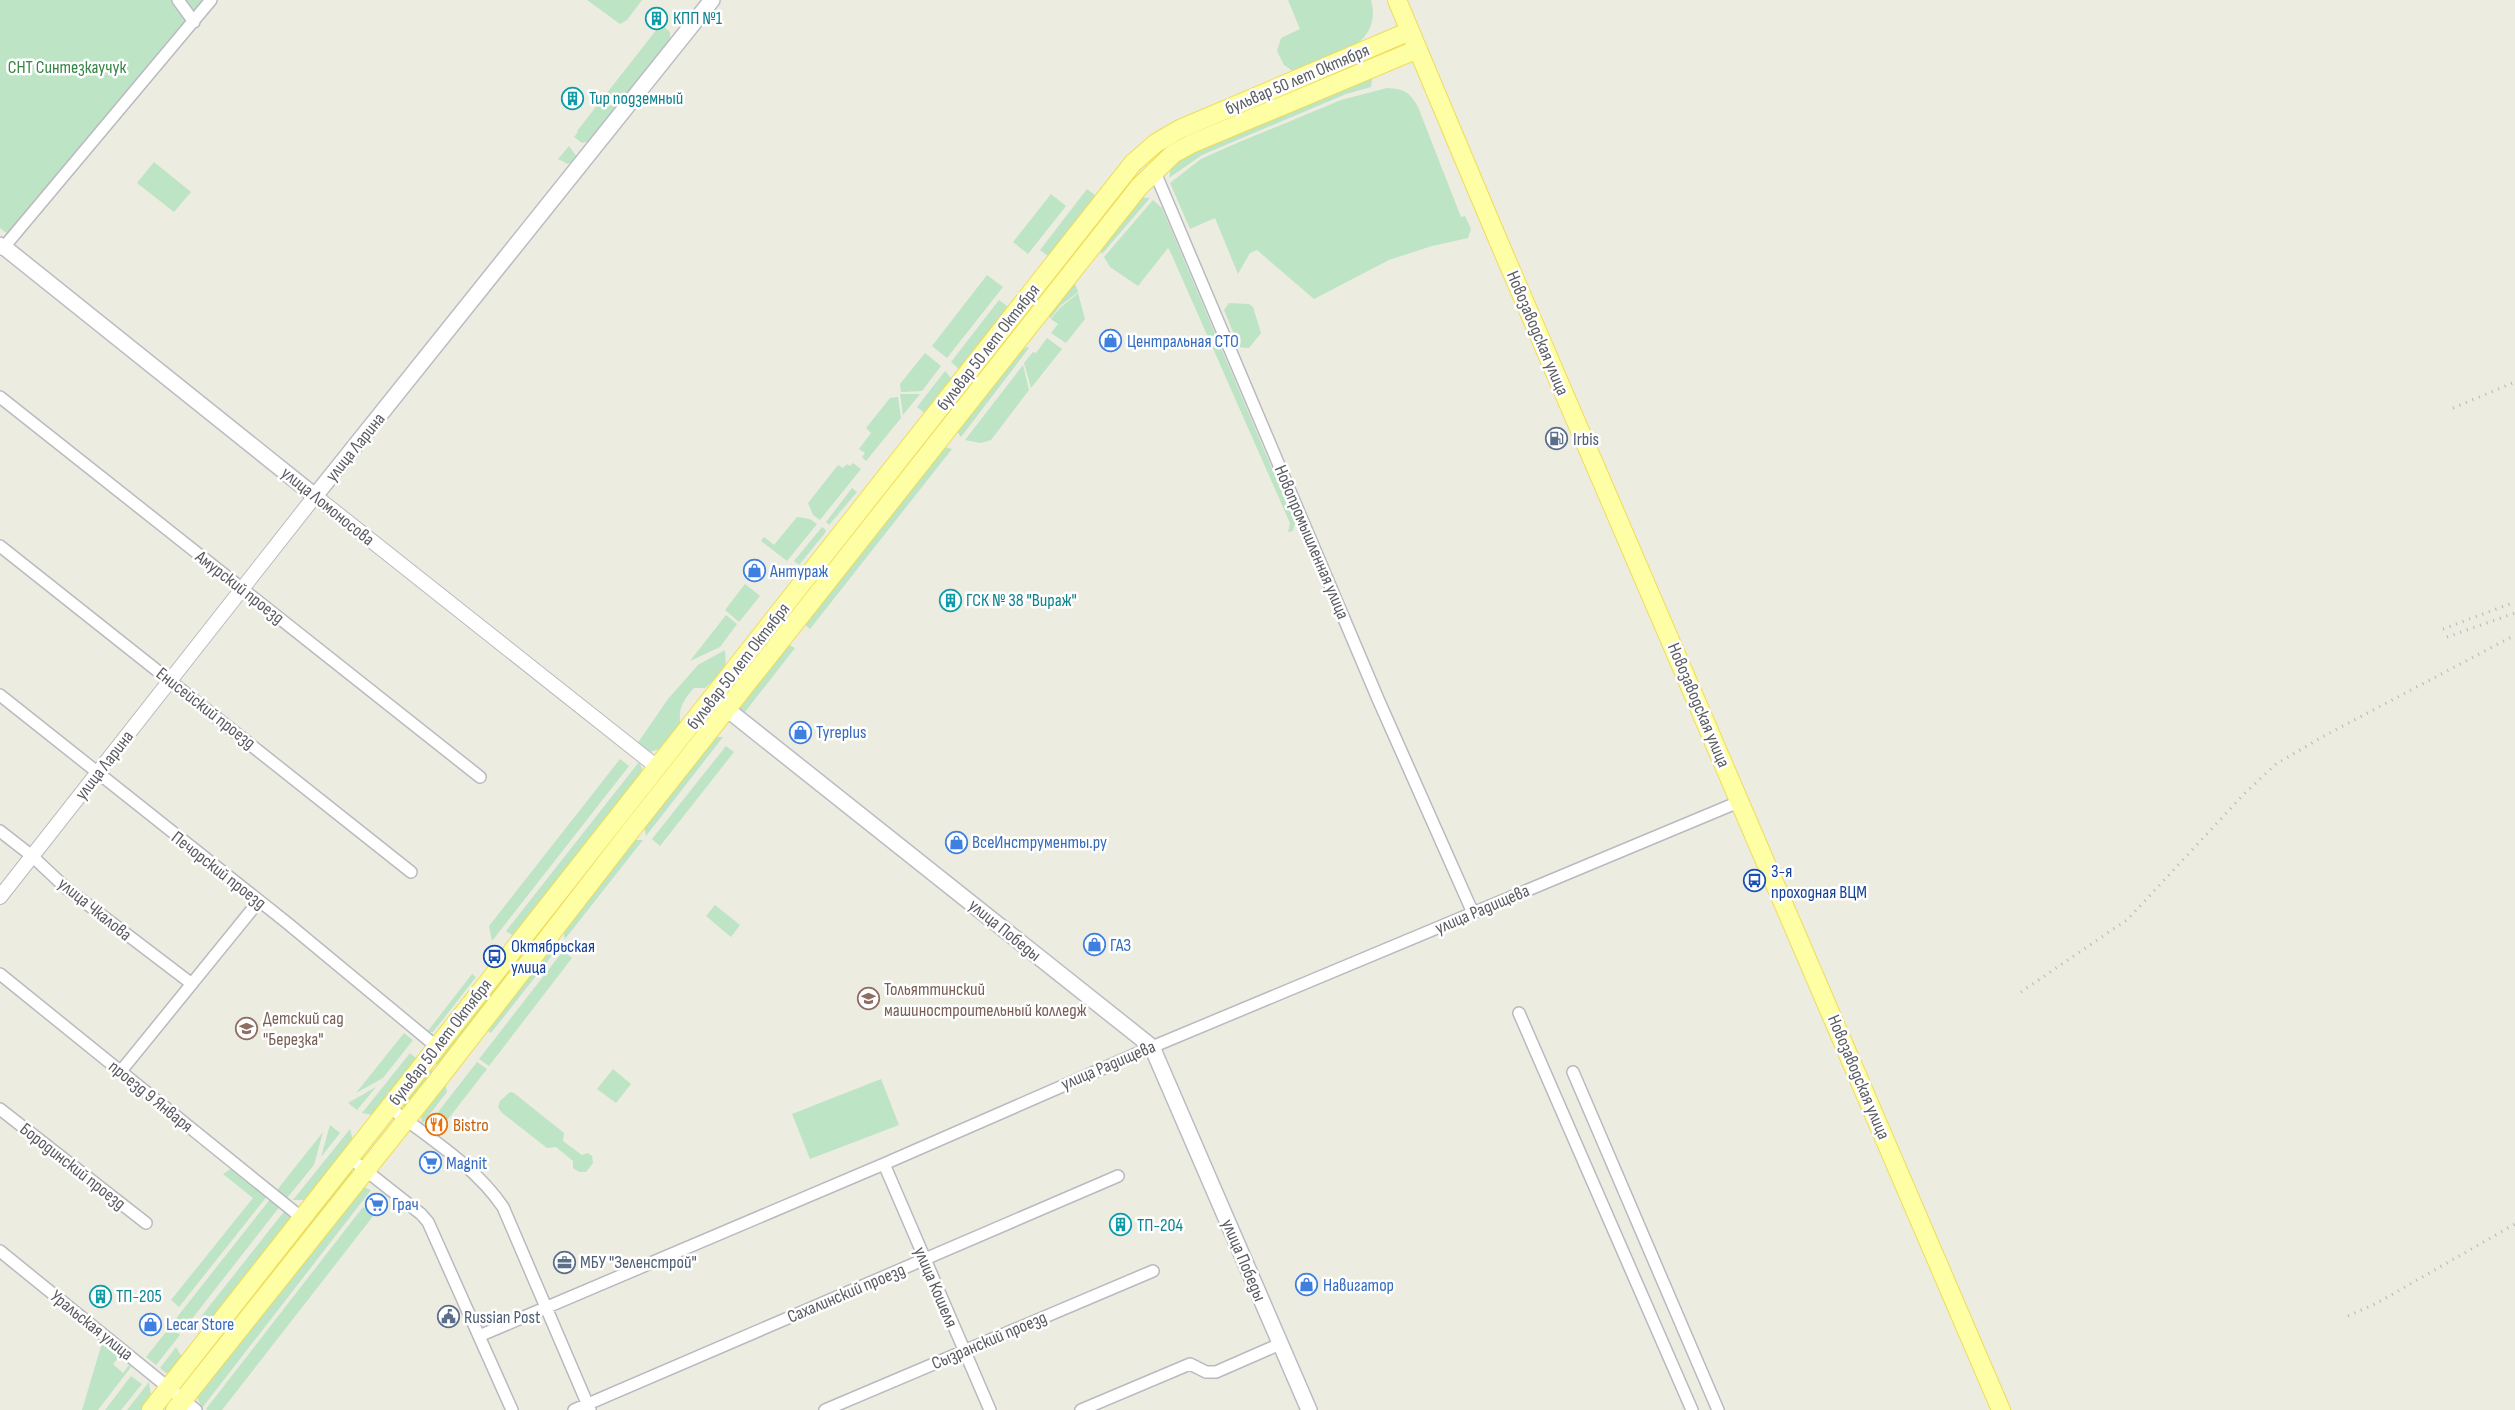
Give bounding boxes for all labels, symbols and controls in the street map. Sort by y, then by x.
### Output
building icon: КПП №1 [645,6,669,30]
place label: КПП №1 [673,8,723,29]
street label: бульвар 50 лет Октября [1222,40,1372,119]
park label: СНТ Синтезкаучук [8,57,126,78]
building icon: Тир подземный [561,86,585,110]
place label: Тир подземный [589,88,683,109]
street label: Новозаводская улица [1502,268,1573,399]
street label: бульвар 50 лет Октября [933,280,1044,415]
shop icon: Центральная СТО [1099,329,1123,353]
place label: Центральная СТО [1127,331,1239,352]
street label: улица Ларина [321,409,389,486]
fuel station icon: Irbis [1545,427,1569,451]
place label: Irbis [1573,429,1599,450]
street label: улица Ломоносова [277,462,378,550]
street label: Новопромышленная улица [1270,462,1354,622]
street label: Амурский проезд [190,546,288,628]
shop icon: Антураж [742,559,766,583]
place label: Антураж [769,561,828,582]
building icon: ГСК № 38 "Вираж" [938,588,962,612]
place label: ГСК № 38 "Вираж" [966,590,1077,611]
street label: бульвар 50 лет Октября [683,599,794,734]
street label: Новозаводская улица [1663,640,1734,771]
street label: Енисейский проезд [152,663,259,754]
shop icon: Tyreplus [788,720,812,744]
place label: Tyreplus [816,722,866,743]
street label: улица Ларина [71,726,138,804]
street label: Печорский проезд [167,827,270,914]
shop icon: ВсеИнструменты.ру [944,830,968,854]
place label: ВсеИнструменты.ру [972,832,1107,853]
place label: 3-я проходная ВЦМ [1771,861,1867,903]
bus stop icon: 3-я проходная ВЦМ [1743,869,1767,893]
street label: улица Чкалова [54,873,136,945]
street label: улица Радищева [1432,880,1533,939]
street label: улица Победы [964,895,1045,966]
shop icon: ГАЗ [1082,933,1106,957]
place label: ГАЗ [1110,935,1131,956]
place label: Октябрьская улица [511,936,595,978]
bus stop icon: Октябрьская улица [483,944,507,968]
street label: бульвар 50 лет Октября [385,975,496,1110]
place label: Тольяттинский машиностроительный колледж [884,979,1087,1021]
school or university icon: Тольяттинский машиностроительный колледж [856,987,880,1011]
place label: Детский сад "Березка" [263,1008,344,1050]
street label: Новозаводская улица [1823,1012,1894,1143]
school or university icon: Детский сад "Березка" [235,1016,259,1040]
street label: улица Радищева [1058,1036,1159,1095]
street label: проезд 9 Января [104,1056,197,1137]
restaurant icon: Bistro [425,1113,449,1137]
place label: Bistro [453,1115,489,1136]
street label: Бородинский проезд [16,1119,130,1214]
supermarket icon: Magnit [418,1151,442,1175]
place label: Magnit [446,1153,488,1174]
supermarket icon: Грач [364,1192,388,1216]
place label: Грач [392,1194,419,1215]
building icon: ТП-204 [1109,1213,1133,1237]
place label: ТП-204 [1137,1215,1184,1236]
street label: улица Победы [1217,1216,1270,1304]
street label: улица Кошеля [909,1244,962,1331]
office icon: МБУ "Зеленстрой" [552,1250,576,1274]
place label: МБУ "Зеленстрой" [580,1252,697,1273]
street label: Сахалинский проезд [784,1259,908,1328]
shop icon: Навигатор [1295,1273,1319,1297]
place label: Навигатор [1323,1275,1394,1296]
building icon: ТП-205 [88,1284,112,1308]
street label: Уральская улица [46,1286,137,1365]
place label: ТП-205 [116,1286,162,1307]
public building icon: Russian Post [436,1305,460,1329]
place label: Russian Post [464,1307,541,1328]
street label: Сызранский проезд [928,1307,1050,1374]
shop icon: Lecar Store [138,1312,162,1336]
place label: Lecar Store [166,1314,234,1335]

